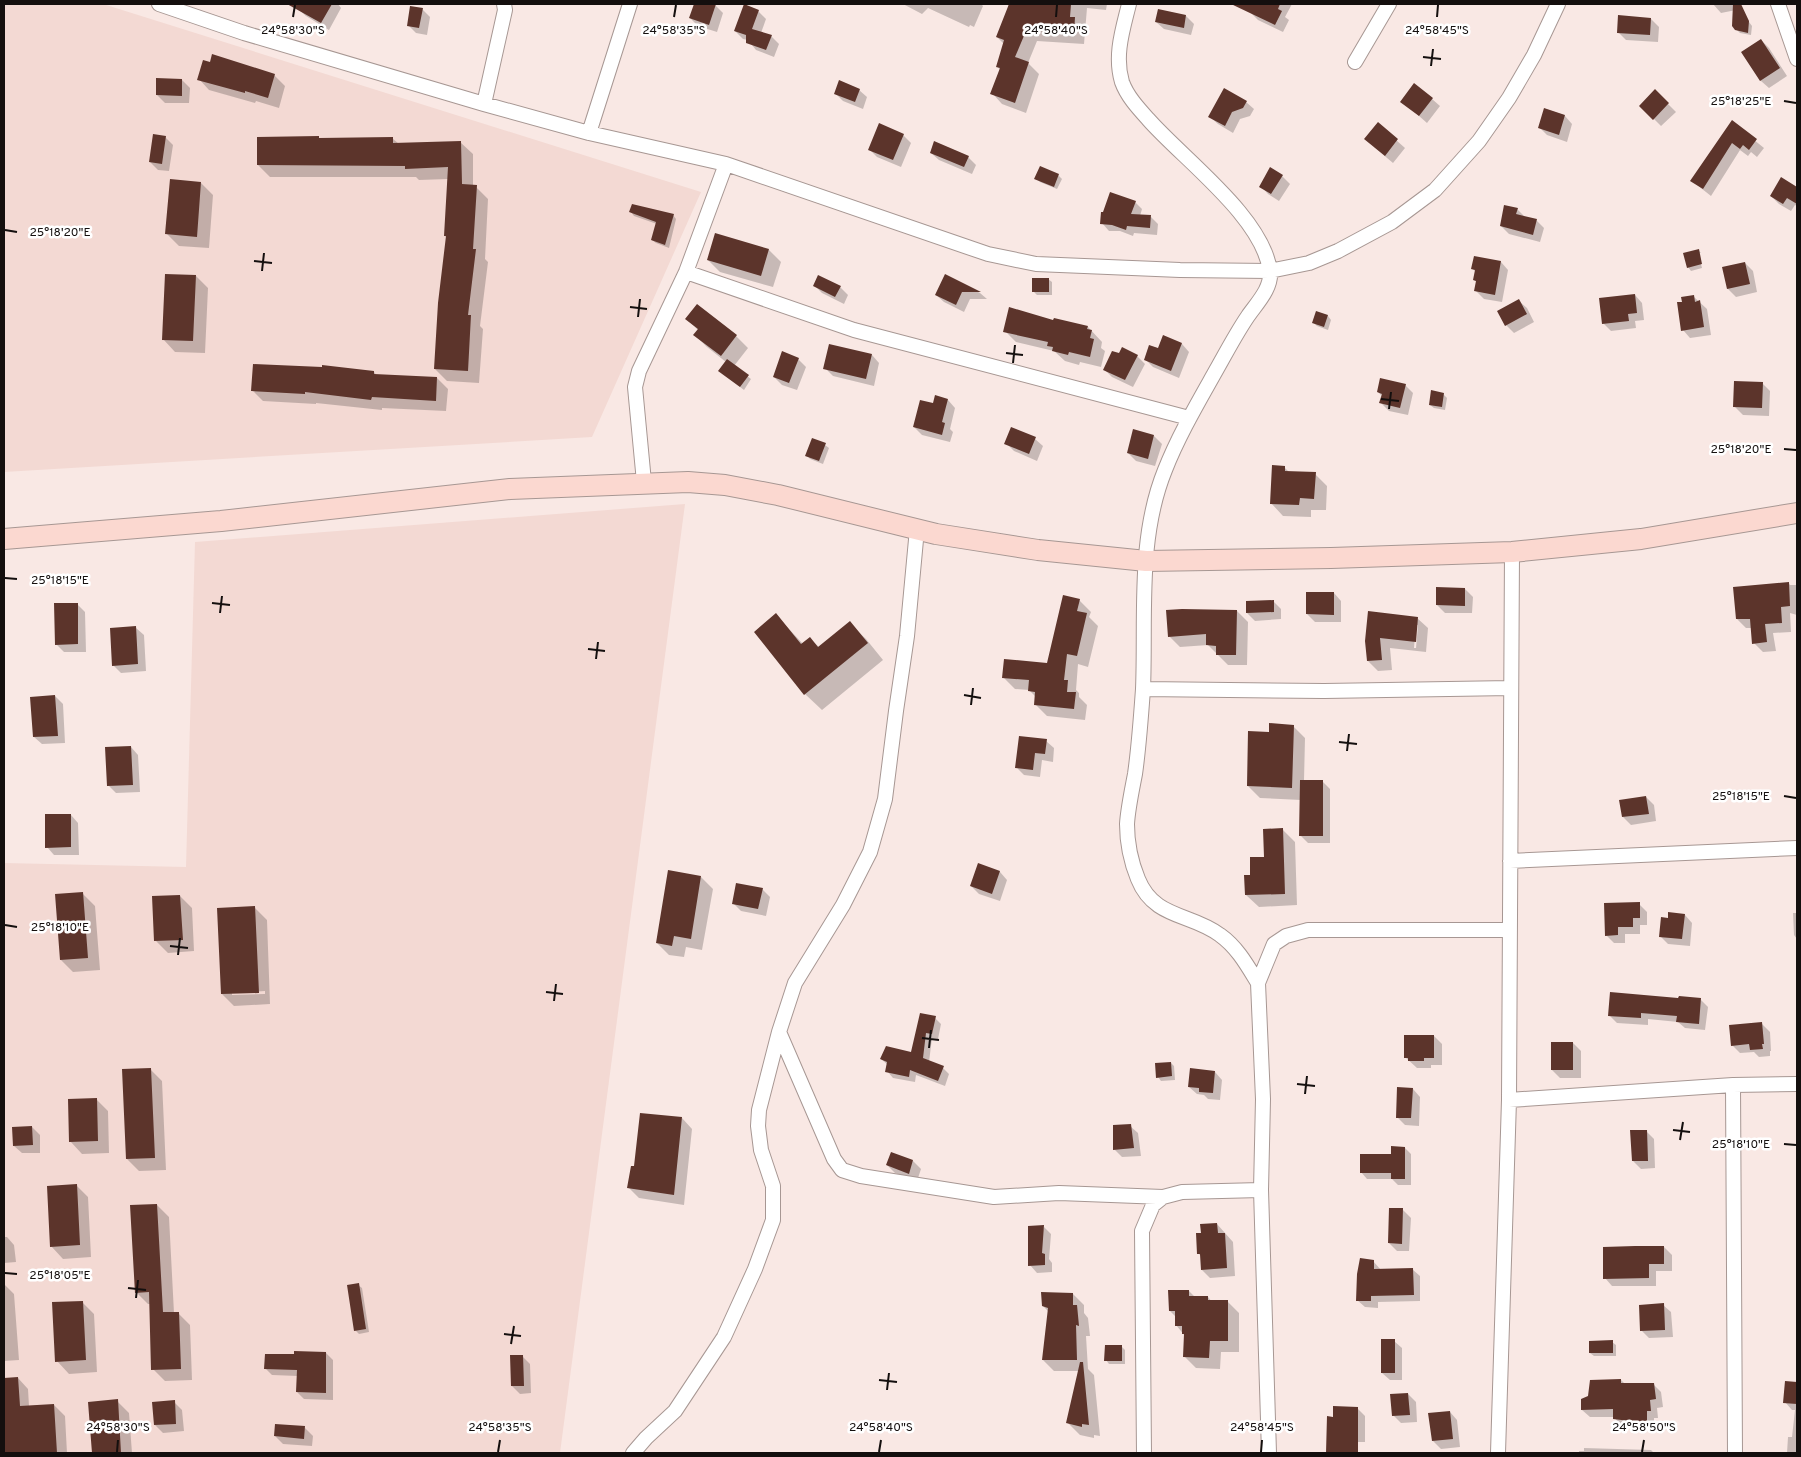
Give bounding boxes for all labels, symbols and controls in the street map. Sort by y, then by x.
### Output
text: 24°58'30"S [261,23,325,39]
text: 24°58'35"S [642,23,706,39]
text: 24°58'40"S [1024,23,1088,39]
text: 24°58'45"S [1405,23,1469,39]
text: 25°18'25"E [1711,94,1771,110]
text: 25°18'20"E [29,225,91,241]
text: 25°18'20"E [1710,442,1772,458]
text: 25°18'15"E [31,573,89,589]
text: 25°18'15"E [1712,789,1770,805]
text: 25°18'10"E [31,920,89,936]
text: 25°18'10"E [1712,1137,1770,1153]
text: 25°18'05"E [29,1268,91,1284]
text: 24°58'30"S [86,1420,150,1436]
text: 24°58'35"S [468,1420,532,1436]
text: 24°58'40"S [849,1420,913,1436]
text: 24°58'45"S [1230,1420,1294,1436]
text: 24°58'50"S [1612,1420,1676,1436]

